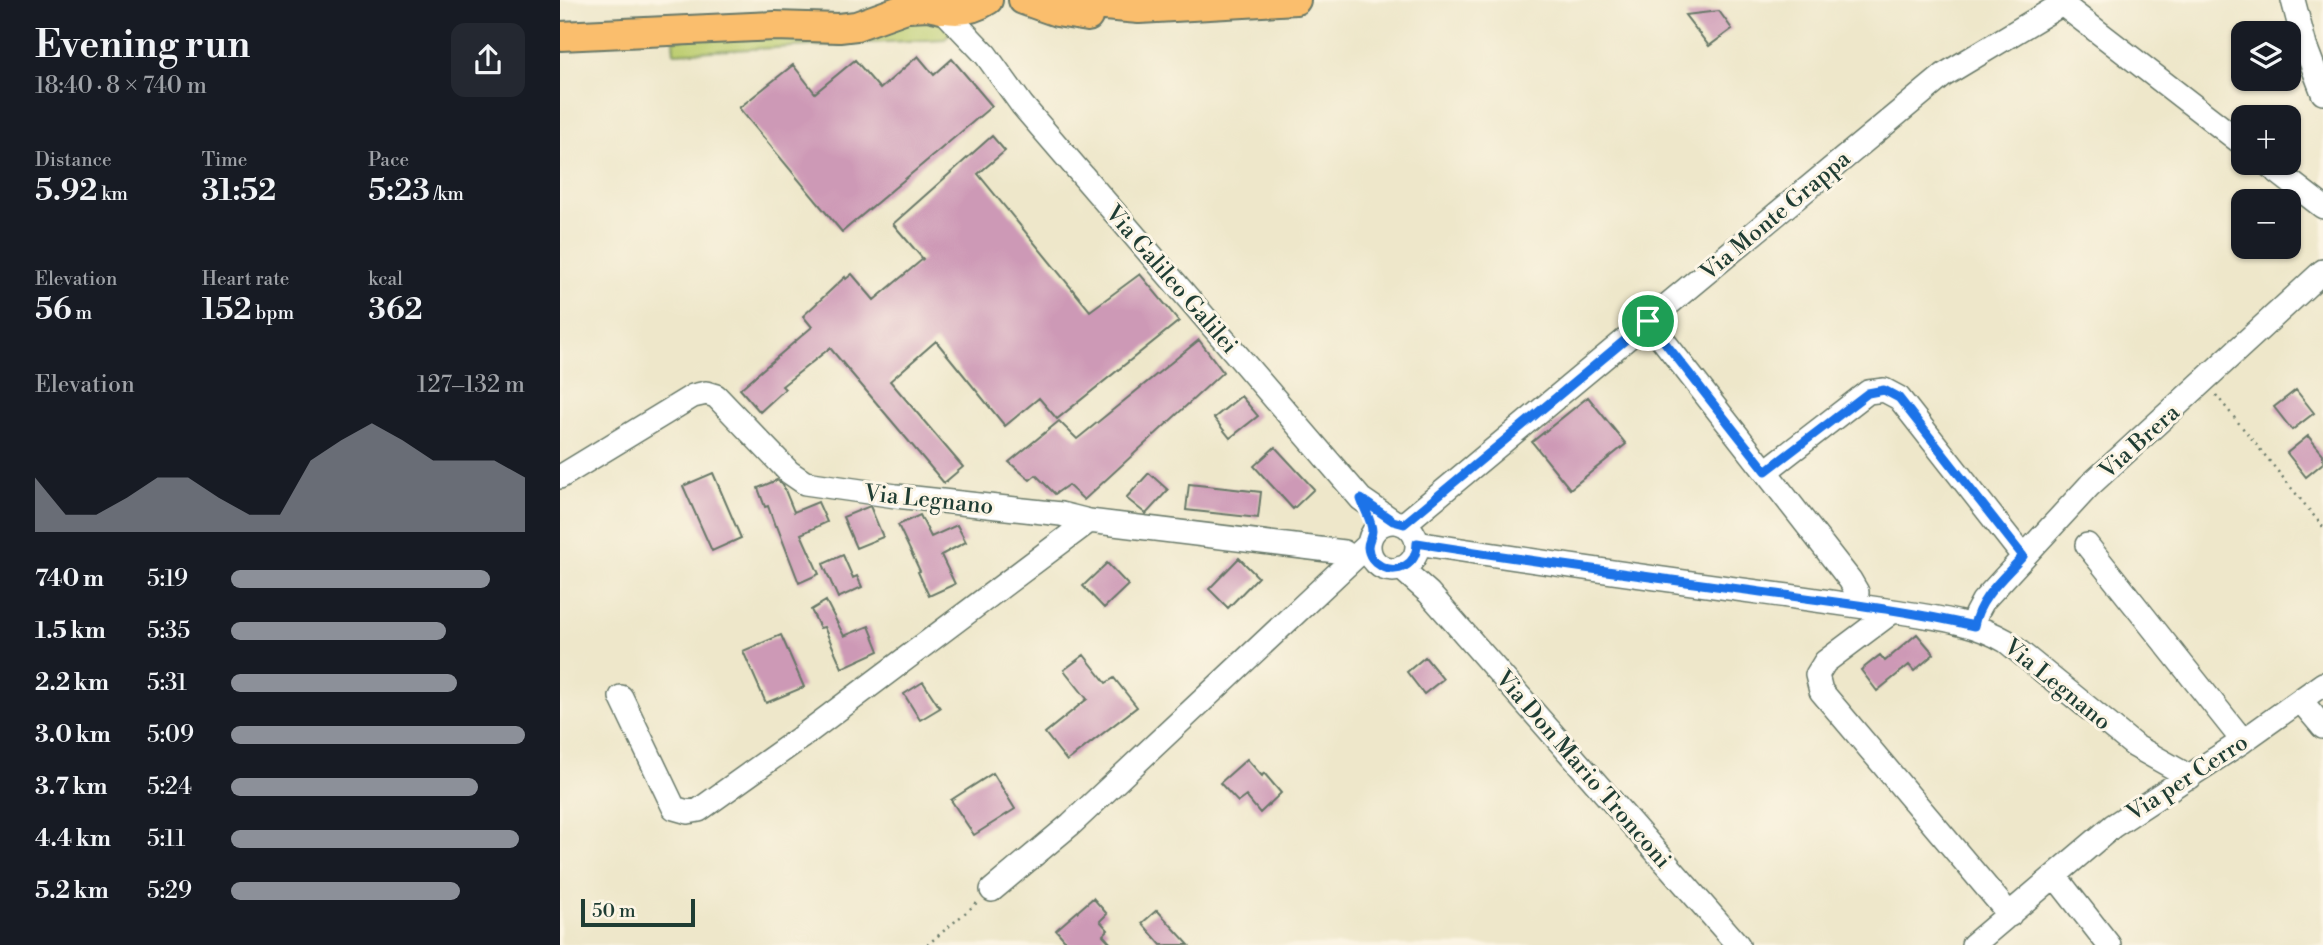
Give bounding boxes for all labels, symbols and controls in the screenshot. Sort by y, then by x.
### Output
map controls [2231,21,2301,259]
button: layers [2231,21,2301,91]
text: Evening run [35,22,250,69]
button: share [451,23,525,97]
text: 18:40 · 8 × 740 m [35,72,207,100]
button: + [2231,105,2301,175]
street label: Via Monte Grappa [1694,145,1857,287]
text: Distance [35,148,112,172]
text: Time [202,148,247,172]
text: Pace [368,148,409,172]
text: 5.92 [35,172,98,210]
text: 31:52 [202,172,276,210]
text: 5:23 [368,172,430,210]
text: km [98,182,128,206]
text: /km [430,182,464,206]
button: − [2231,189,2301,259]
street label: Via Galileo Galilei [1099,199,1243,359]
text: Elevation [35,267,117,291]
text: Heart rate [202,267,289,291]
text: kcal [368,267,403,291]
text: 56 [35,291,72,329]
text: 152 [202,291,252,329]
text: 362 [368,291,423,329]
pin [1618,291,1678,351]
text: m [72,301,92,325]
text: bpm [252,301,294,325]
icon: arrive [1629,302,1667,340]
text: Elevation [35,371,135,399]
text: 127–132 m [417,371,525,399]
street label: Via Brera [2093,398,2186,486]
street label: Via Legnano [862,479,995,521]
text: 740 m [35,565,104,593]
text: 5:19 [147,565,188,593]
text: 1.5 km [35,617,106,645]
text: 5:35 [147,617,190,645]
street label: Via Legnano [1997,632,2117,737]
street label: Via Don Mario Tronconi [1489,664,1677,874]
text: 2.2 km [35,669,109,697]
text: 5:31 [147,669,187,697]
text: 3.0 km [35,721,111,749]
text: 5:09 [147,721,194,749]
street label: Via per Cerro [2121,728,2253,828]
text: 3.7 km [35,773,108,801]
text: 5:24 [147,773,192,801]
text: 4.4 km [35,825,111,853]
text: 5:11 [147,825,185,853]
text: 5.2 km [35,877,109,905]
text: 5:29 [147,877,192,905]
scale bar [581,896,695,928]
text: 50 m [592,899,636,923]

